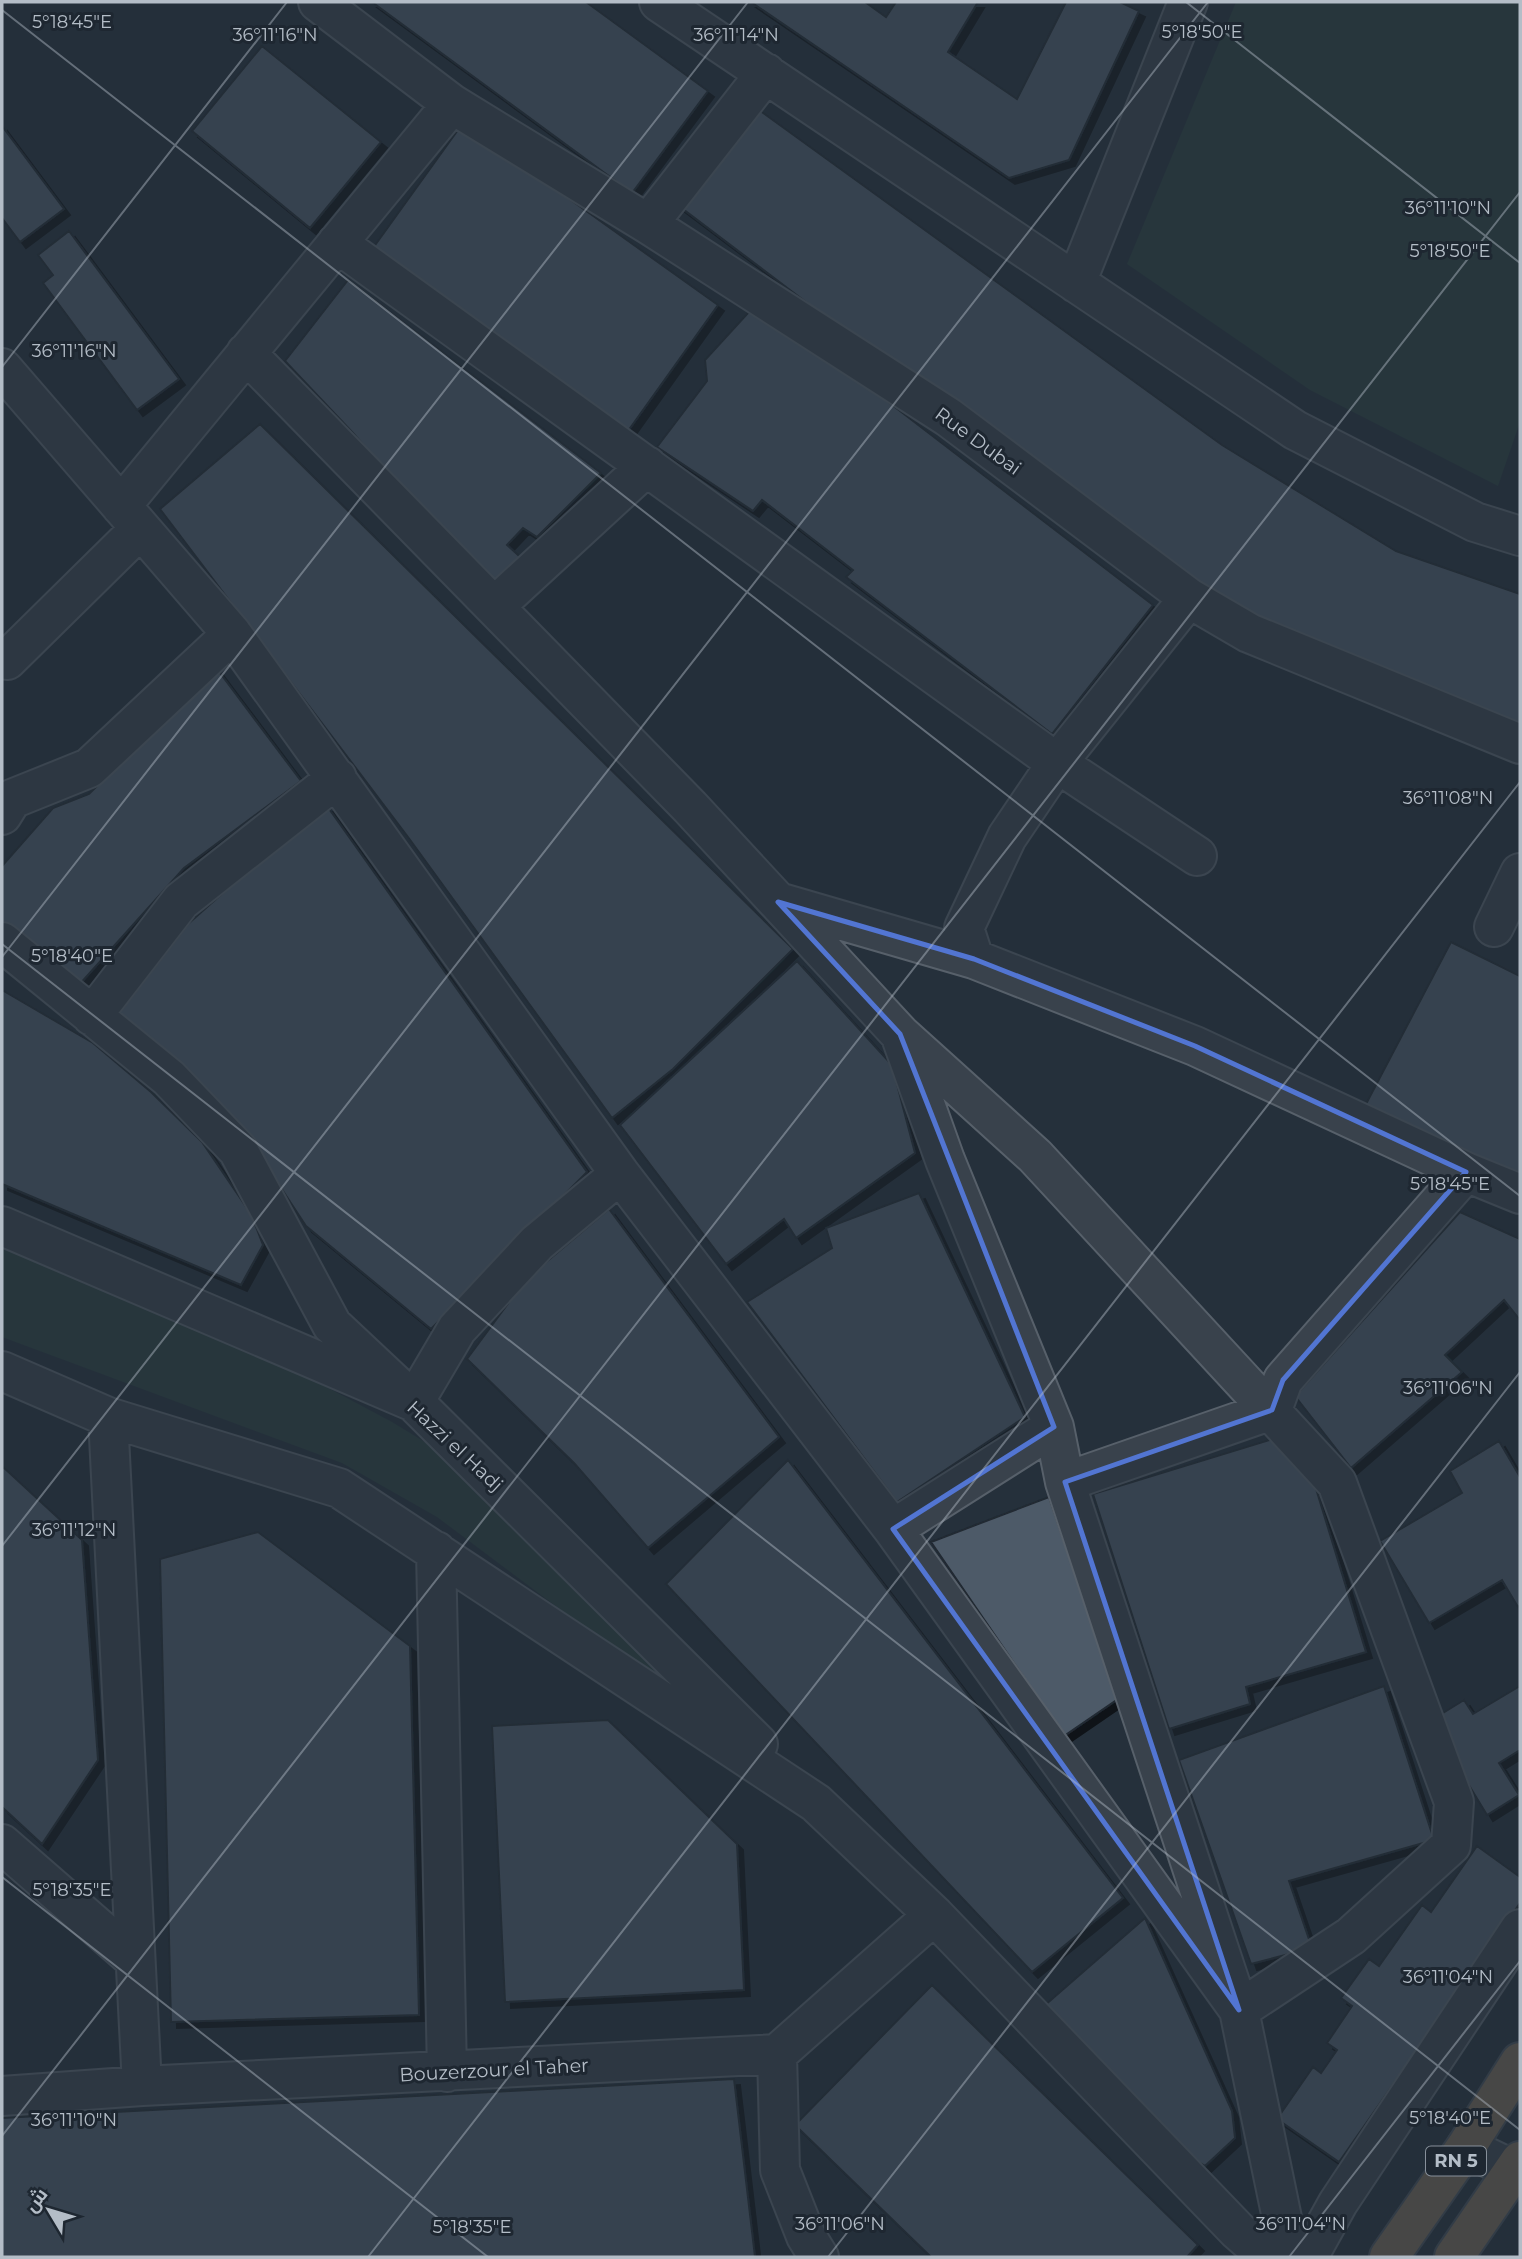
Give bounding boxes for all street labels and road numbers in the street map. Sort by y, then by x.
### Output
street label: Rue Dubai [931,402,1025,480]
street label: Hazzi el Hadj [402,1396,508,1496]
street label: Bouzerzour el Taher [399,2054,589,2086]
road number: RN 5 [1426,2146,1486,2176]

